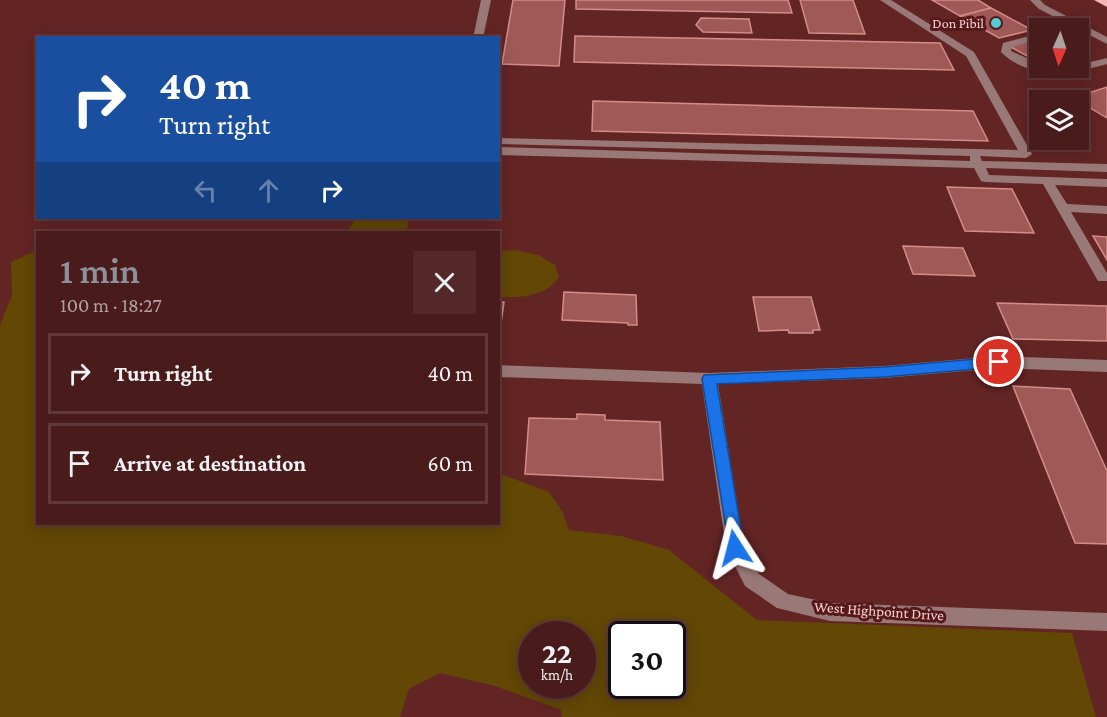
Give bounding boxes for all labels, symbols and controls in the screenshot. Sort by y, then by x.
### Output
place label: Don Pibil [932,15,984,31]
marker: Don Pibil [989,16,1003,30]
north arrow [1029,18,1089,78]
map controls [1029,18,1089,150]
icon: right [60,60,138,138]
text: 40 m [159,61,251,108]
button: layers [1029,90,1089,150]
text: Turn right [159,110,270,140]
icon: left [189,174,222,207]
icon: ahead [252,174,285,207]
icon: right [315,174,348,207]
text: 1 min [60,251,140,291]
button: close [413,251,476,314]
text: 100 m · 18:27 [60,294,162,316]
pin [973,336,1024,387]
icon: arrive [982,345,1015,378]
icon: right [63,357,96,390]
text: Turn right [114,361,212,386]
text: 40 m [428,361,473,386]
icon: arrive [63,447,96,480]
text: Arrive at destination [114,451,306,476]
text: 60 m [428,451,473,476]
position arrow [703,516,767,580]
street label: West Highpoint Drive [813,598,945,625]
speed limit sign: 30 [608,621,686,699]
text: 22 [542,636,572,669]
text: km/h [541,667,573,683]

